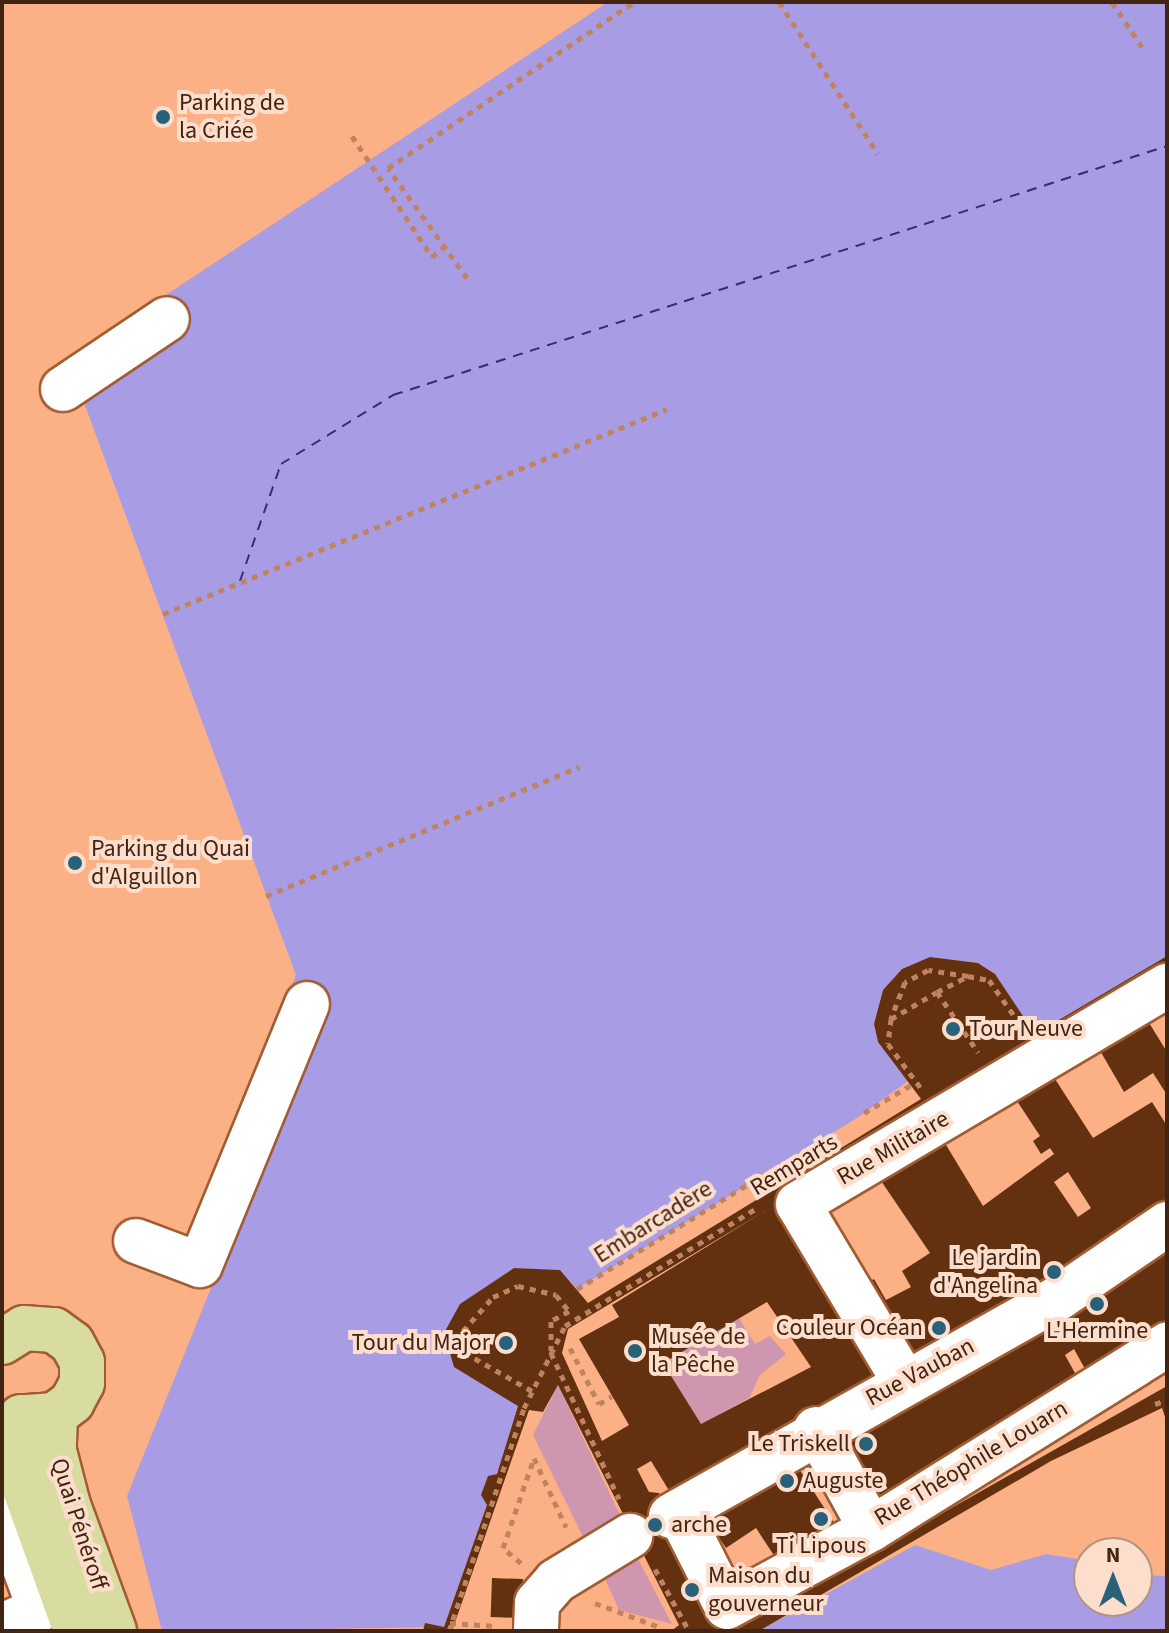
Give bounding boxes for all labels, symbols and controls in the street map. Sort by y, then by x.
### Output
place label: Parking de la Criée [179,89,285,145]
marker: Parking de la Criée [154,108,172,126]
place label: Parking du Quai d'AIguillon [91,835,250,891]
marker: Parking du Quai d'AIguillon [66,854,84,872]
place label: Tour Neuve [969,1015,1083,1043]
marker: Tour Neuve [944,1020,962,1038]
street label: Rue Militaire [832,1104,954,1192]
street label: Remparts [745,1128,843,1202]
street label: Embarcadère [589,1174,717,1270]
place label: Le jardin d'Angelina [933,1244,1038,1300]
marker: Le jardin d'Angelina [1045,1263,1063,1281]
marker: L'Hermine [1088,1295,1106,1313]
place label: Couleur Océan [776,1314,923,1342]
place label: L'Hermine [1046,1317,1148,1345]
marker: Couleur Océan [930,1319,948,1337]
place label: Musée de la Pêche [651,1323,745,1379]
place label: Tour du Major [352,1329,490,1357]
street label: Rue Vauban [861,1331,979,1413]
marker: Tour du Major [497,1334,515,1352]
marker: Musée de la Pêche [626,1342,644,1360]
street label: Rue Théophile Louarn [869,1394,1073,1532]
place label: Le Triskell [750,1430,850,1458]
marker: Le Triskell [857,1435,875,1453]
street label: Quai Pénéroff [44,1455,114,1593]
place label: Auguste [803,1467,883,1495]
marker: Auguste [778,1472,796,1490]
marker: Ti Lipous [812,1510,830,1528]
place label: arche [671,1511,727,1539]
marker: arche [646,1516,664,1534]
place label: Ti Lipous [776,1532,866,1560]
north arrow [1073,1537,1153,1617]
text: N [1106,1539,1120,1571]
place label: Maison du gouverneur [708,1562,824,1618]
marker: Maison du gouverneur [683,1581,701,1599]

